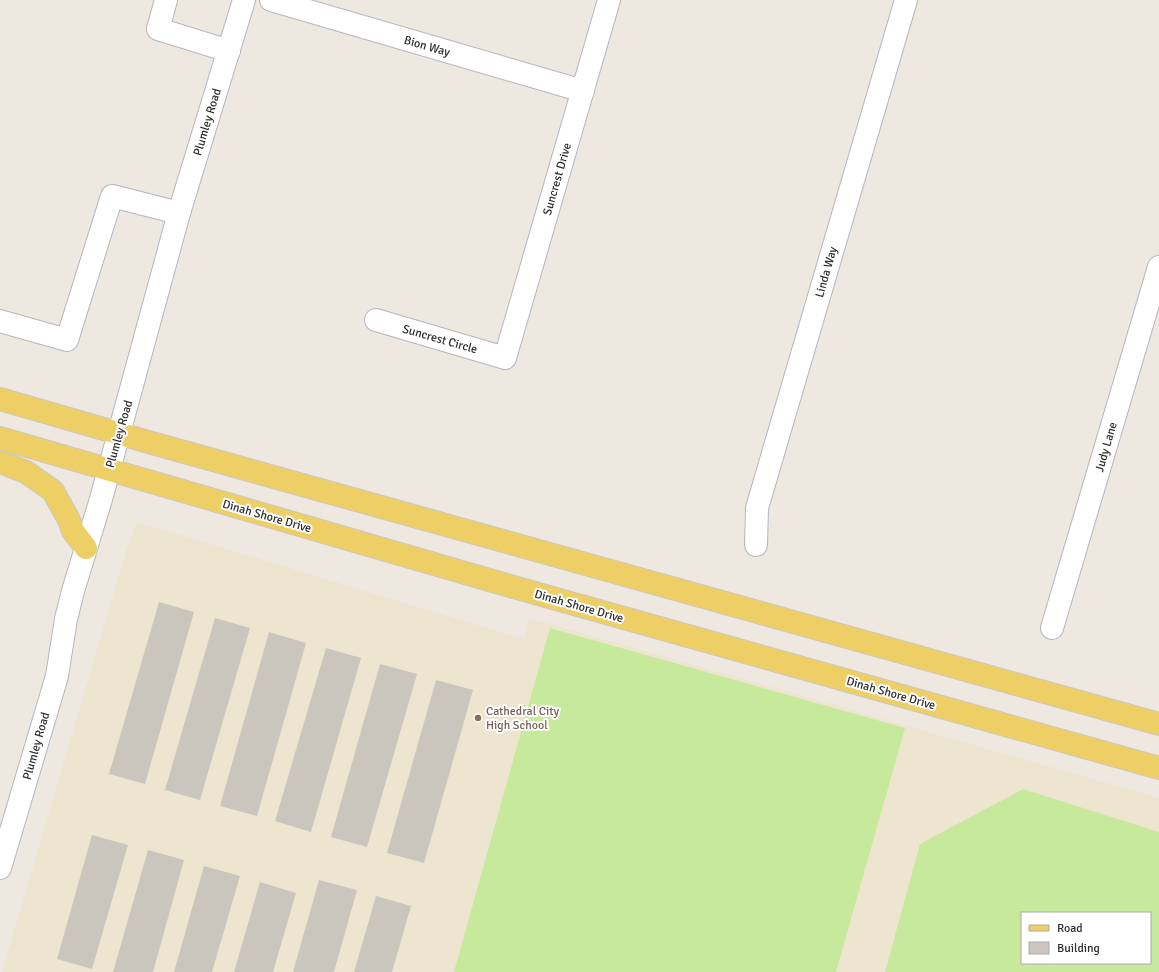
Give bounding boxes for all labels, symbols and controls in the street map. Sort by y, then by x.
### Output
street label: Bion Way [402,33,452,60]
street label: Plumley Road [190,87,225,158]
street label: Suncrest Drive [540,141,575,217]
street label: Linda Way [812,245,841,299]
street label: Suncrest Circle [401,322,479,357]
street label: Plumley Road [103,399,136,470]
street label: Judy Lane [1092,420,1121,474]
street label: Dinah Shore Drive [221,497,313,536]
street label: Dinah Shore Drive [533,587,625,626]
street label: Dinah Shore Drive [845,674,937,713]
place label: Cathedral City High School [486,704,559,733]
street label: Plumley Road [20,711,53,782]
marker: Cathedral City High School [473,713,483,723]
legend [1021,912,1151,964]
text: Road [1057,921,1083,936]
text: Building [1057,941,1100,956]

